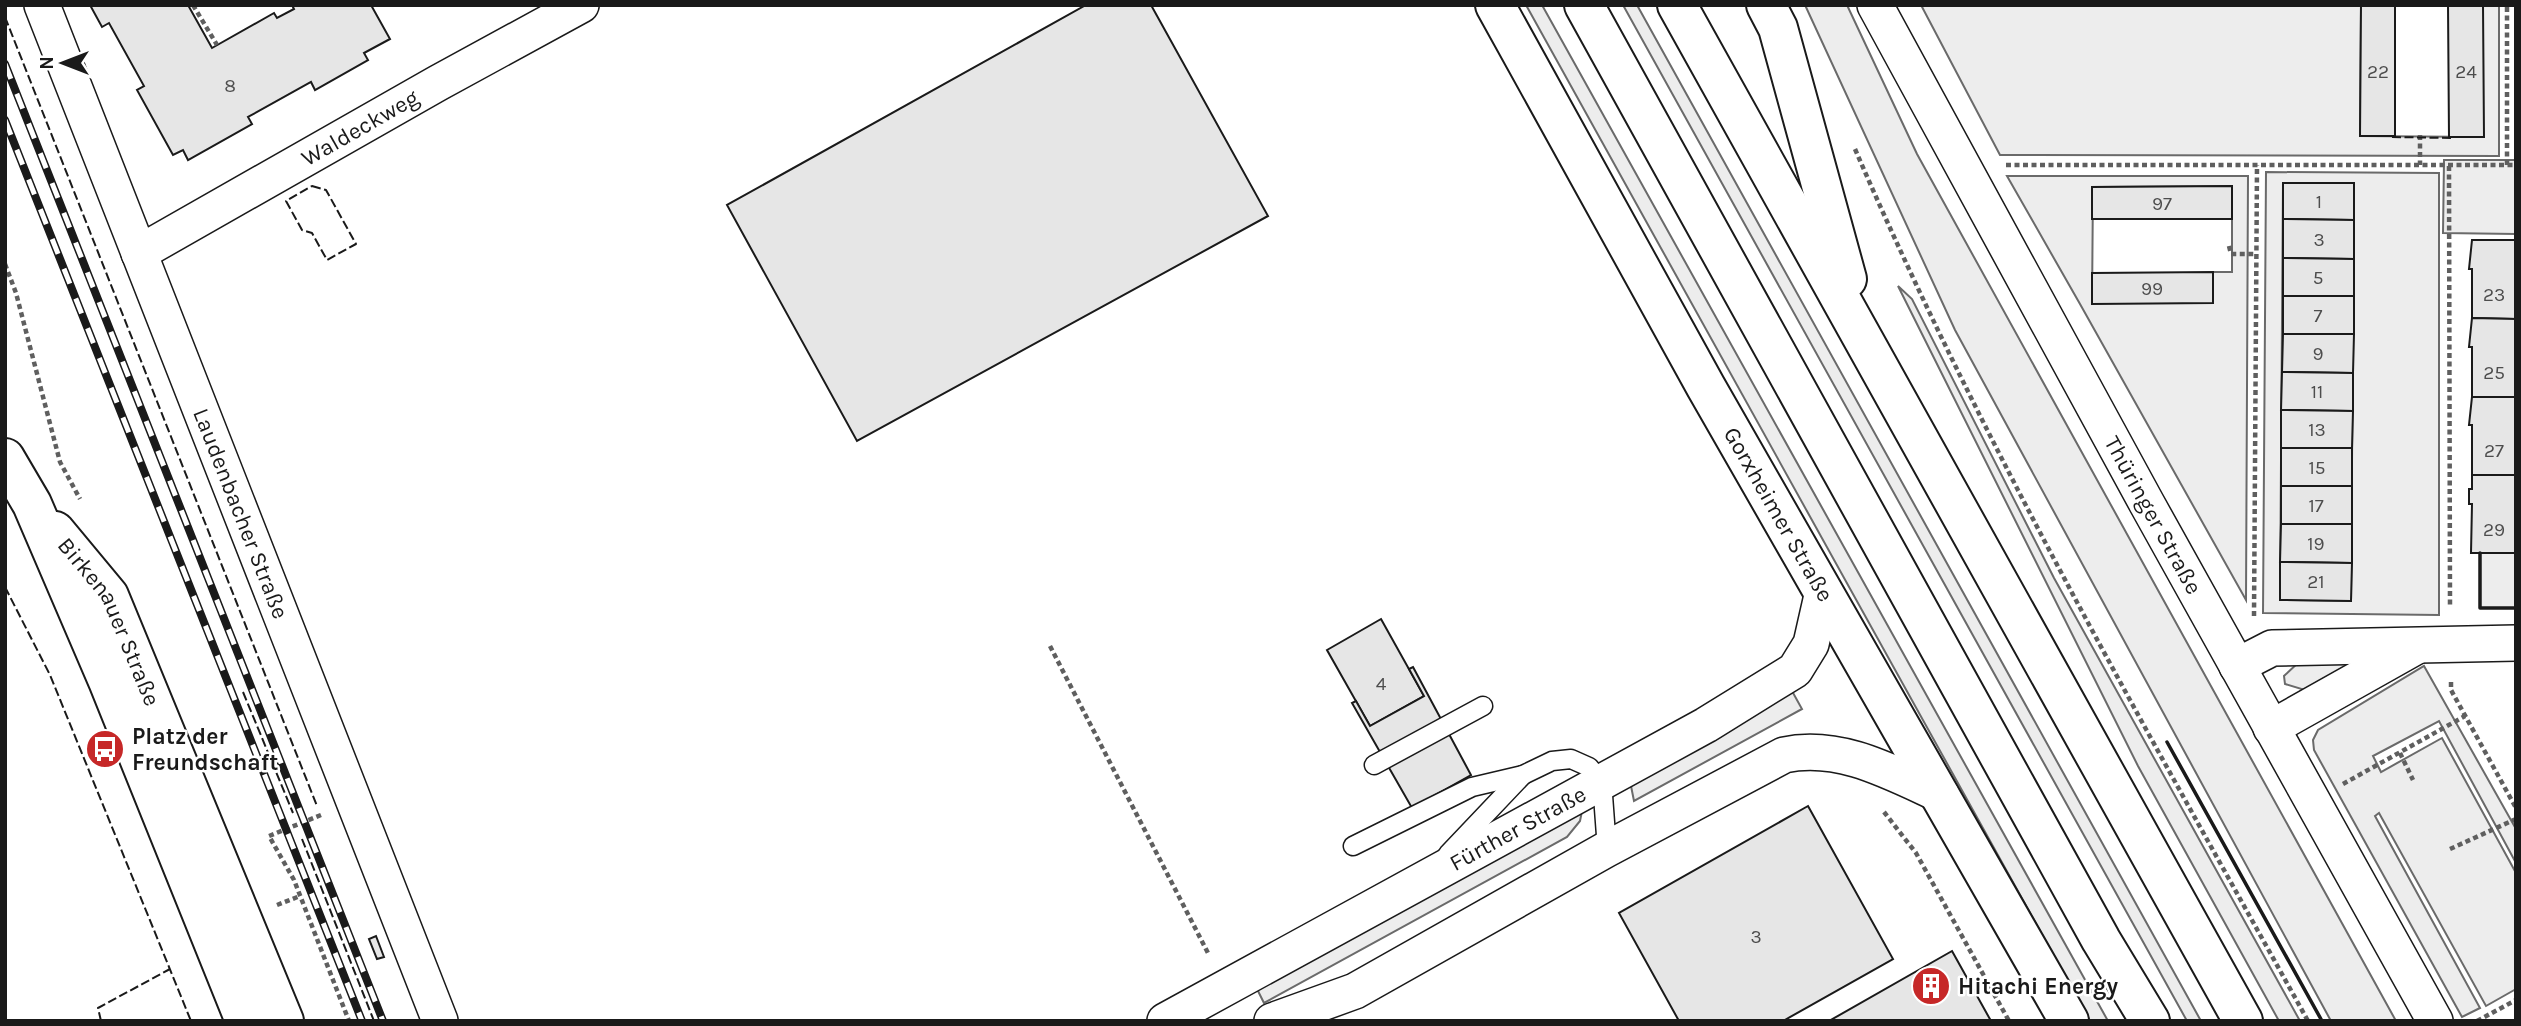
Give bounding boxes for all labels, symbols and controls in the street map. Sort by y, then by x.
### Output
north arrow [28,28,98,98]
text: N [36,56,58,70]
house number: 22 [2367,61,2389,83]
house number: 24 [2455,61,2477,83]
house number: 8 [224,75,236,97]
street label: Waldeckweg [297,84,424,172]
house number: 1 [2316,191,2322,213]
house number: 97 [2152,193,2172,215]
house number: 3 [2313,229,2325,251]
house number: 5 [2313,267,2323,289]
house number: 99 [2141,278,2163,300]
house number: 23 [2483,284,2505,306]
house number: 7 [2314,305,2323,327]
house number: 9 [2312,343,2324,365]
house number: 25 [2483,362,2505,384]
house number: 11 [2311,381,2323,403]
street label: Laudenbacher Straße [187,404,294,623]
house number: 13 [2308,419,2326,441]
street label: Gorxheimer Straße [1718,422,1839,607]
street label: Thüringer Straße [2099,431,2208,599]
house number: 27 [2484,440,2504,462]
house number: 15 [2308,457,2326,479]
house number: 17 [2308,495,2324,517]
house number: 29 [2483,519,2505,541]
street label: Birkenauer Straße [52,532,166,710]
house number: 19 [2307,533,2325,555]
house number: 21 [2307,571,2325,593]
house number: 4 [1376,673,1387,695]
place label: Platz der Freundschaft [132,723,278,776]
bus stop icon: Platz der Freundschaft [84,728,126,770]
street label: Fürther Straße [1445,780,1591,877]
house number: 3 [1750,926,1762,948]
building icon: Hitachi Energy [1910,965,1952,1007]
place label: Hitachi Energy [1958,973,2119,1000]

